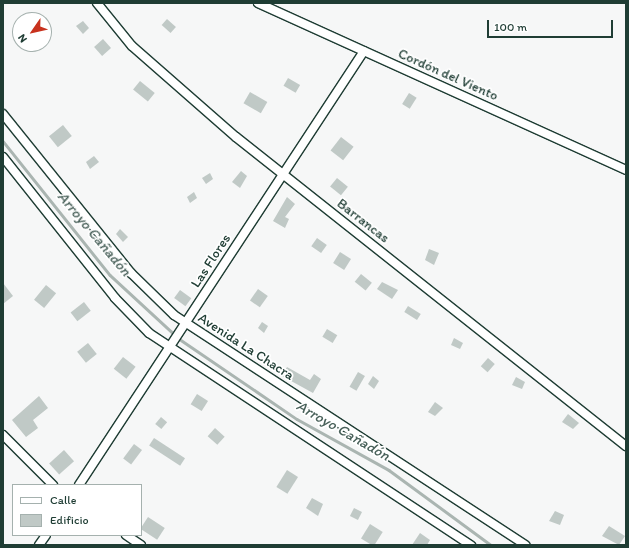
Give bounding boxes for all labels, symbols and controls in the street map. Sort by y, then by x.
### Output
north arrow [12,12,52,52]
scale bar [489,12,615,38]
text: 100 m [494,20,527,34]
text: N [15,32,30,45]
street label: Cordón del Viento [395,45,501,105]
water label: Arroyo Cañadón [54,188,134,280]
street label: Barrancas [333,195,393,247]
street label: Las Flores [188,231,234,291]
street label: Avenida La Chacra [195,310,297,384]
water label: Arroyo Cañadón [293,397,393,465]
legend [12,484,142,536]
text: Calle [50,493,76,507]
text: Edificio [50,513,89,527]

